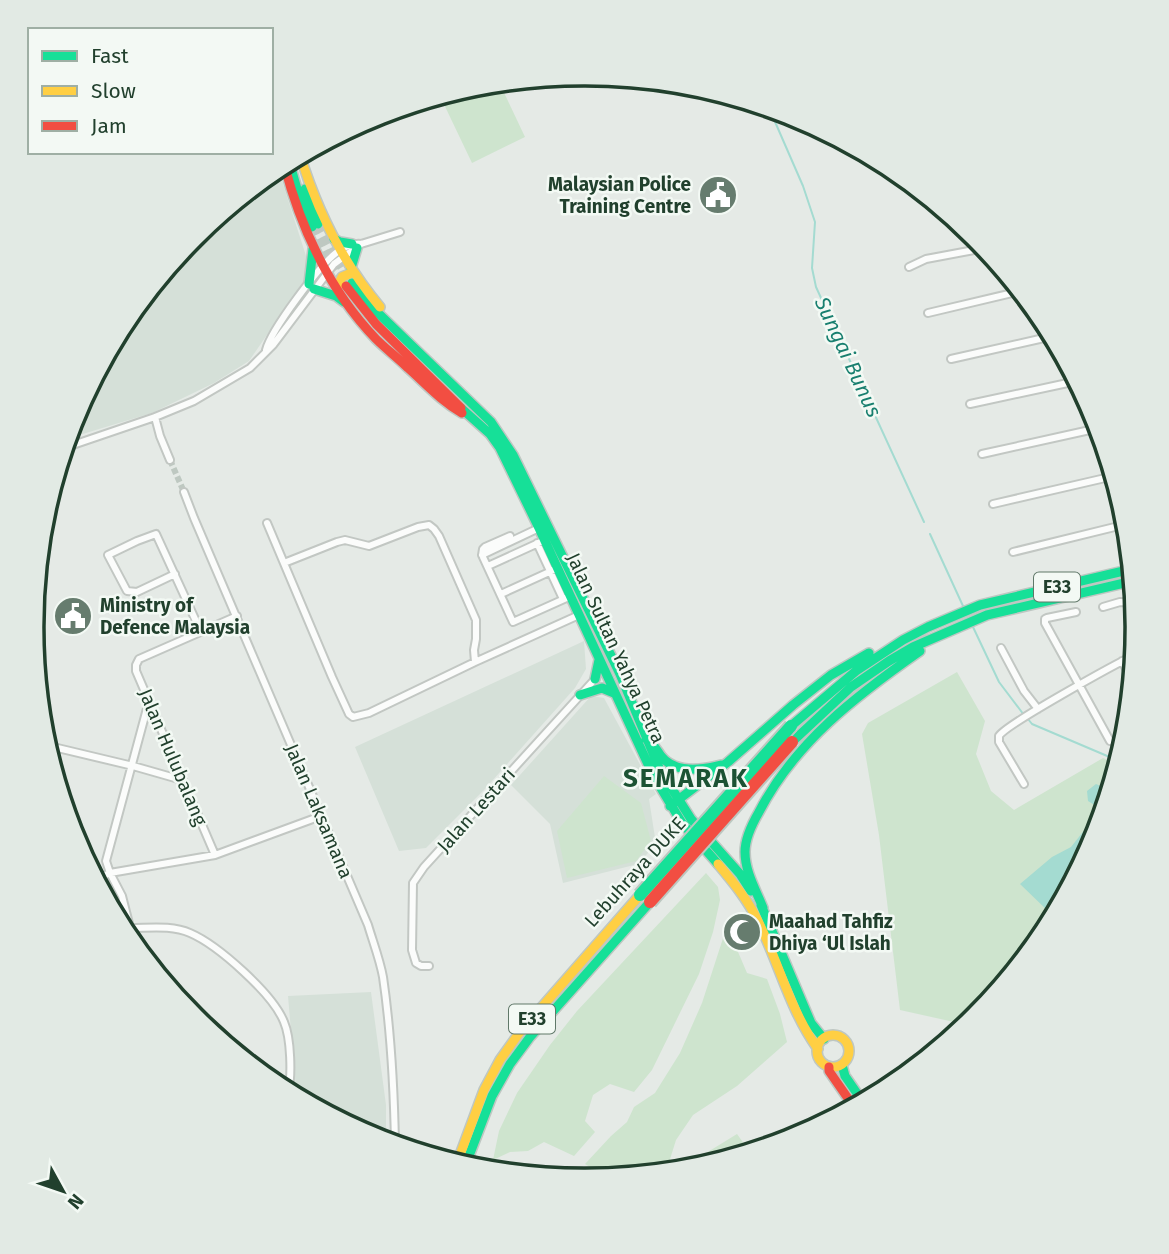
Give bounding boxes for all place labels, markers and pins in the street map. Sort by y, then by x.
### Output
place label: Malaysian Police Training Centre [548,173,691,218]
public building icon: Malaysian Police Training Centre [697,174,739,216]
place label: Ministry of Defence Malaysia [100,594,250,639]
public building icon: Ministry of Defence Malaysia [52,595,94,637]
place label: Maahad Tahfiz Dhiya ‘Ul Islah [769,910,893,955]
mosque icon: Maahad Tahfiz Dhiya ‘Ul Islah [721,911,763,953]

